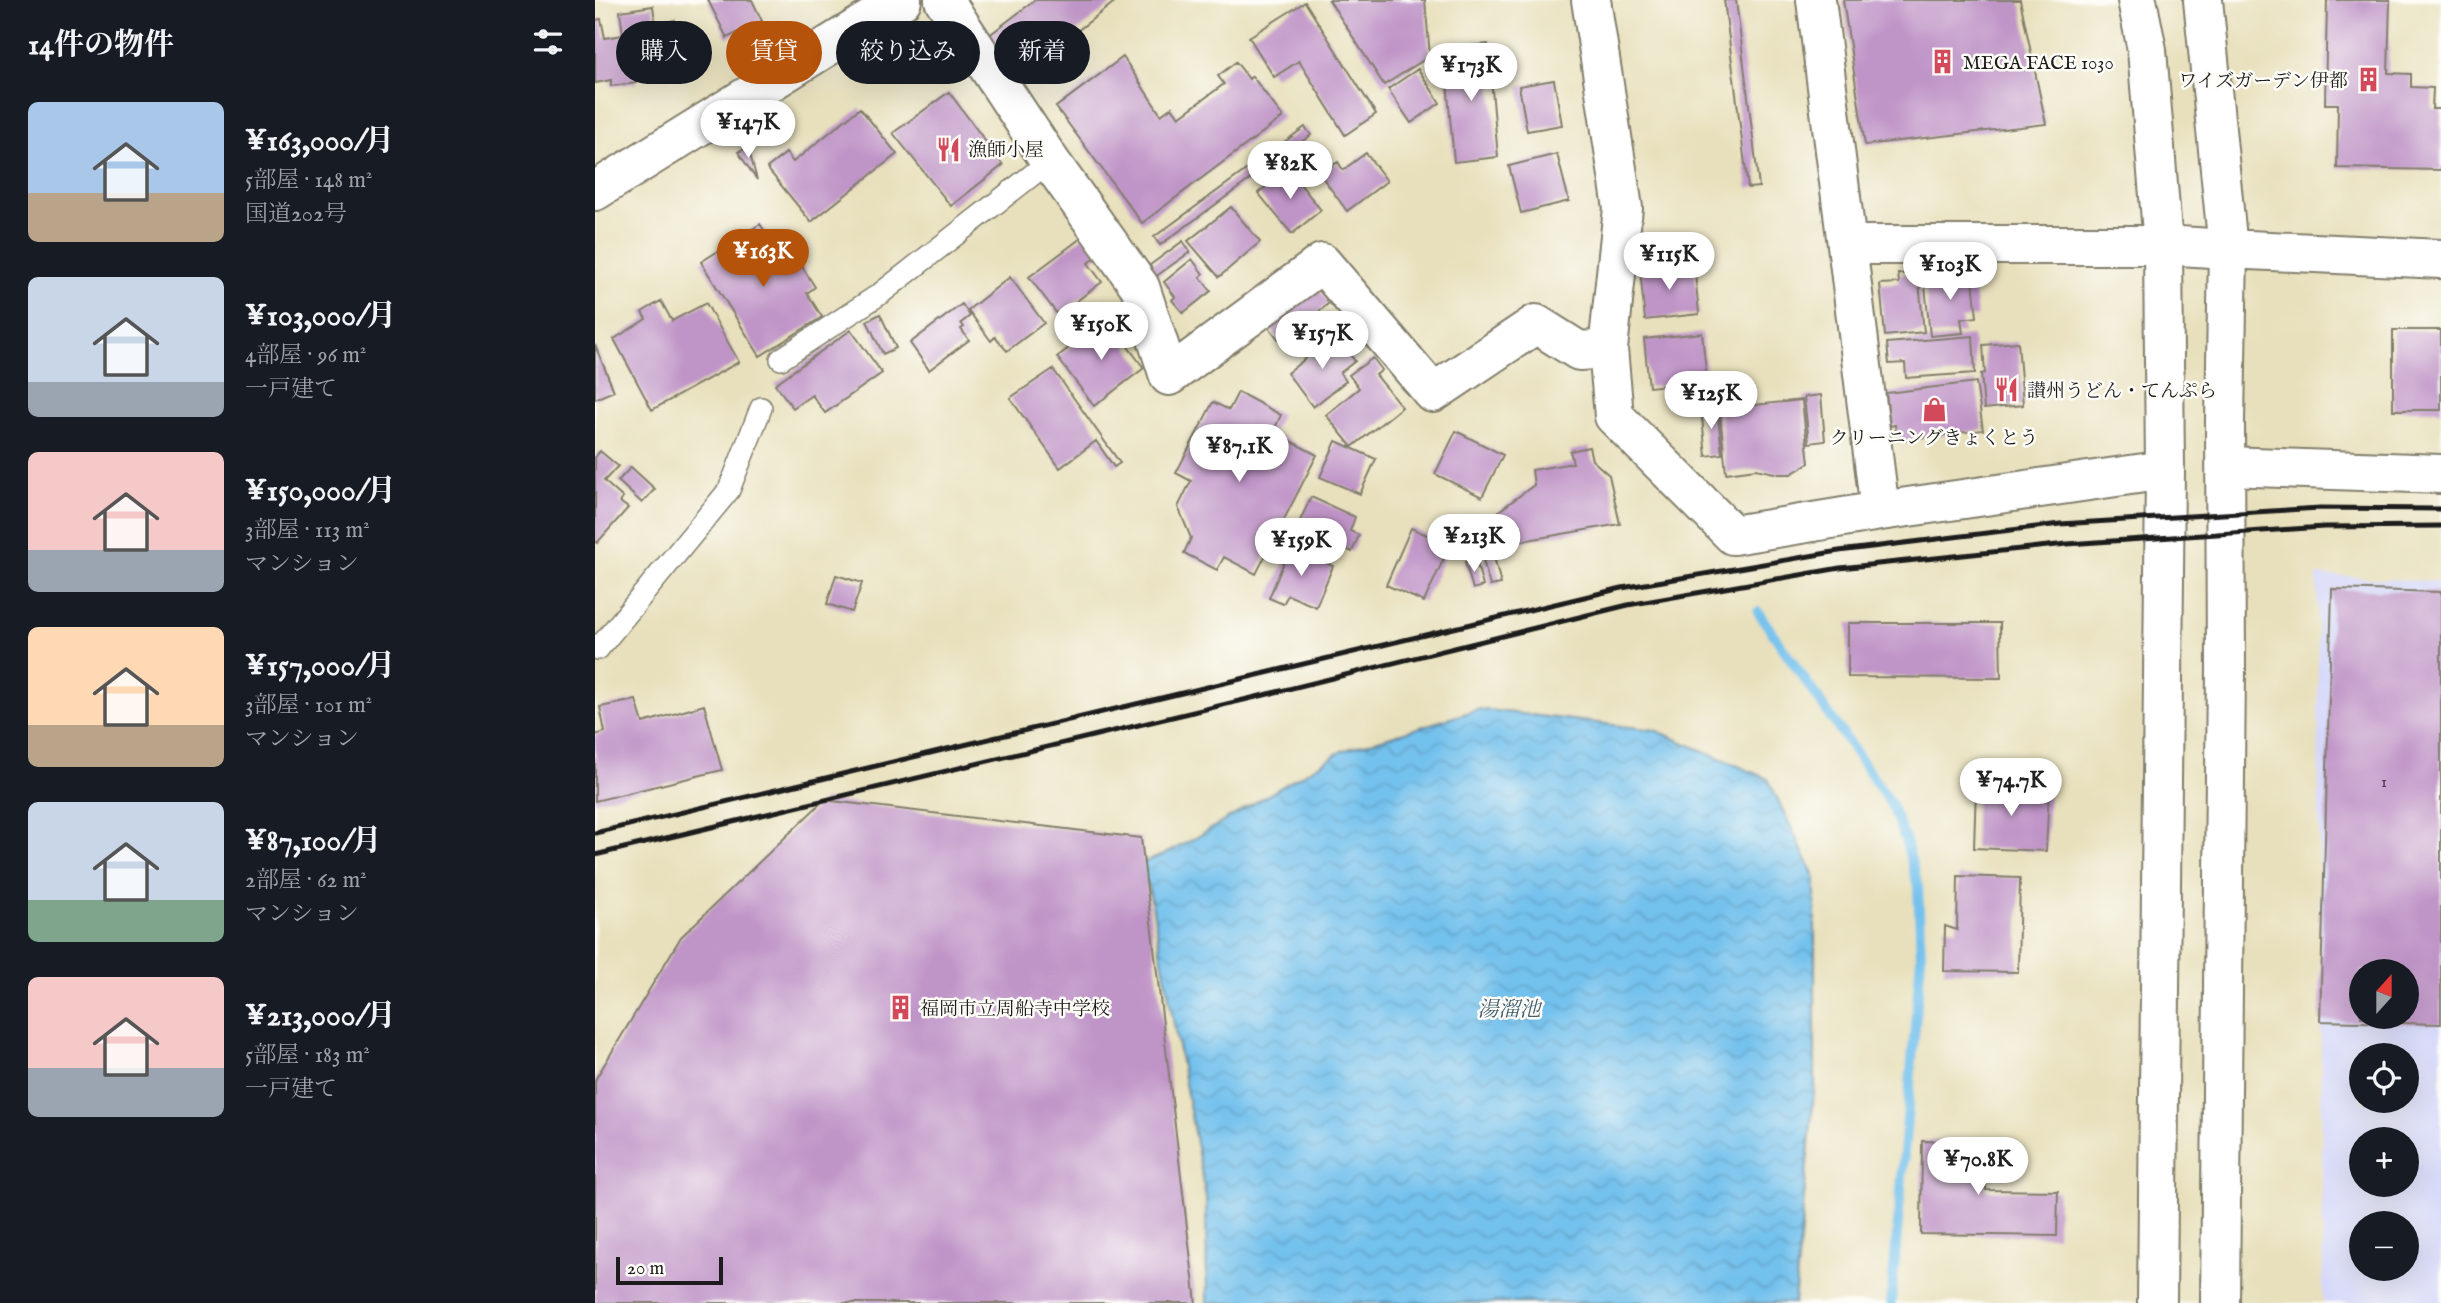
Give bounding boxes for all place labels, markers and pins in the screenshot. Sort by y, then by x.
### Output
pin: ¥173K [1422,43,1520,103]
building icon: MEGA FACE 1030 [1929,48,1957,76]
place label: MEGA FACE 1030 [1963,52,2114,76]
building icon: ワイズガーデン伊都 [2354,66,2382,94]
place label: ワイズガーデン伊都 [2178,70,2348,94]
pin: ¥147K [699,100,797,160]
restaurant icon: 漁師小屋 [934,135,962,163]
place label: 漁師小屋 [968,139,1044,163]
pin: ¥82K [1249,142,1331,201]
pin: ¥163K [714,230,812,289]
pin: ¥115K [1620,232,1718,292]
pin: ¥103K [1901,243,1999,302]
pin: ¥150K [1052,302,1150,362]
pin: ¥157K [1273,312,1371,371]
pin: ¥125K [1662,372,1760,431]
restaurant icon: 讃州うどん・てんぷら [1993,376,2021,404]
place label: 讃州うどん・てんぷら [2027,380,2217,404]
shop icon: クリーニングきょくとう [1920,395,1948,423]
pin: ¥87.1K [1182,424,1296,484]
place label: クリーニングきょくとう [1830,427,2038,451]
pin: ¥213K [1425,514,1523,574]
pin: ¥159K [1252,518,1350,578]
pin: ¥74.7K [1954,758,2068,818]
building icon: 福岡市立周船寺中学校 [886,994,914,1022]
place label: 福岡市立周船寺中学校 [920,998,1110,1022]
pin: ¥70.8K [1921,1138,2035,1197]

